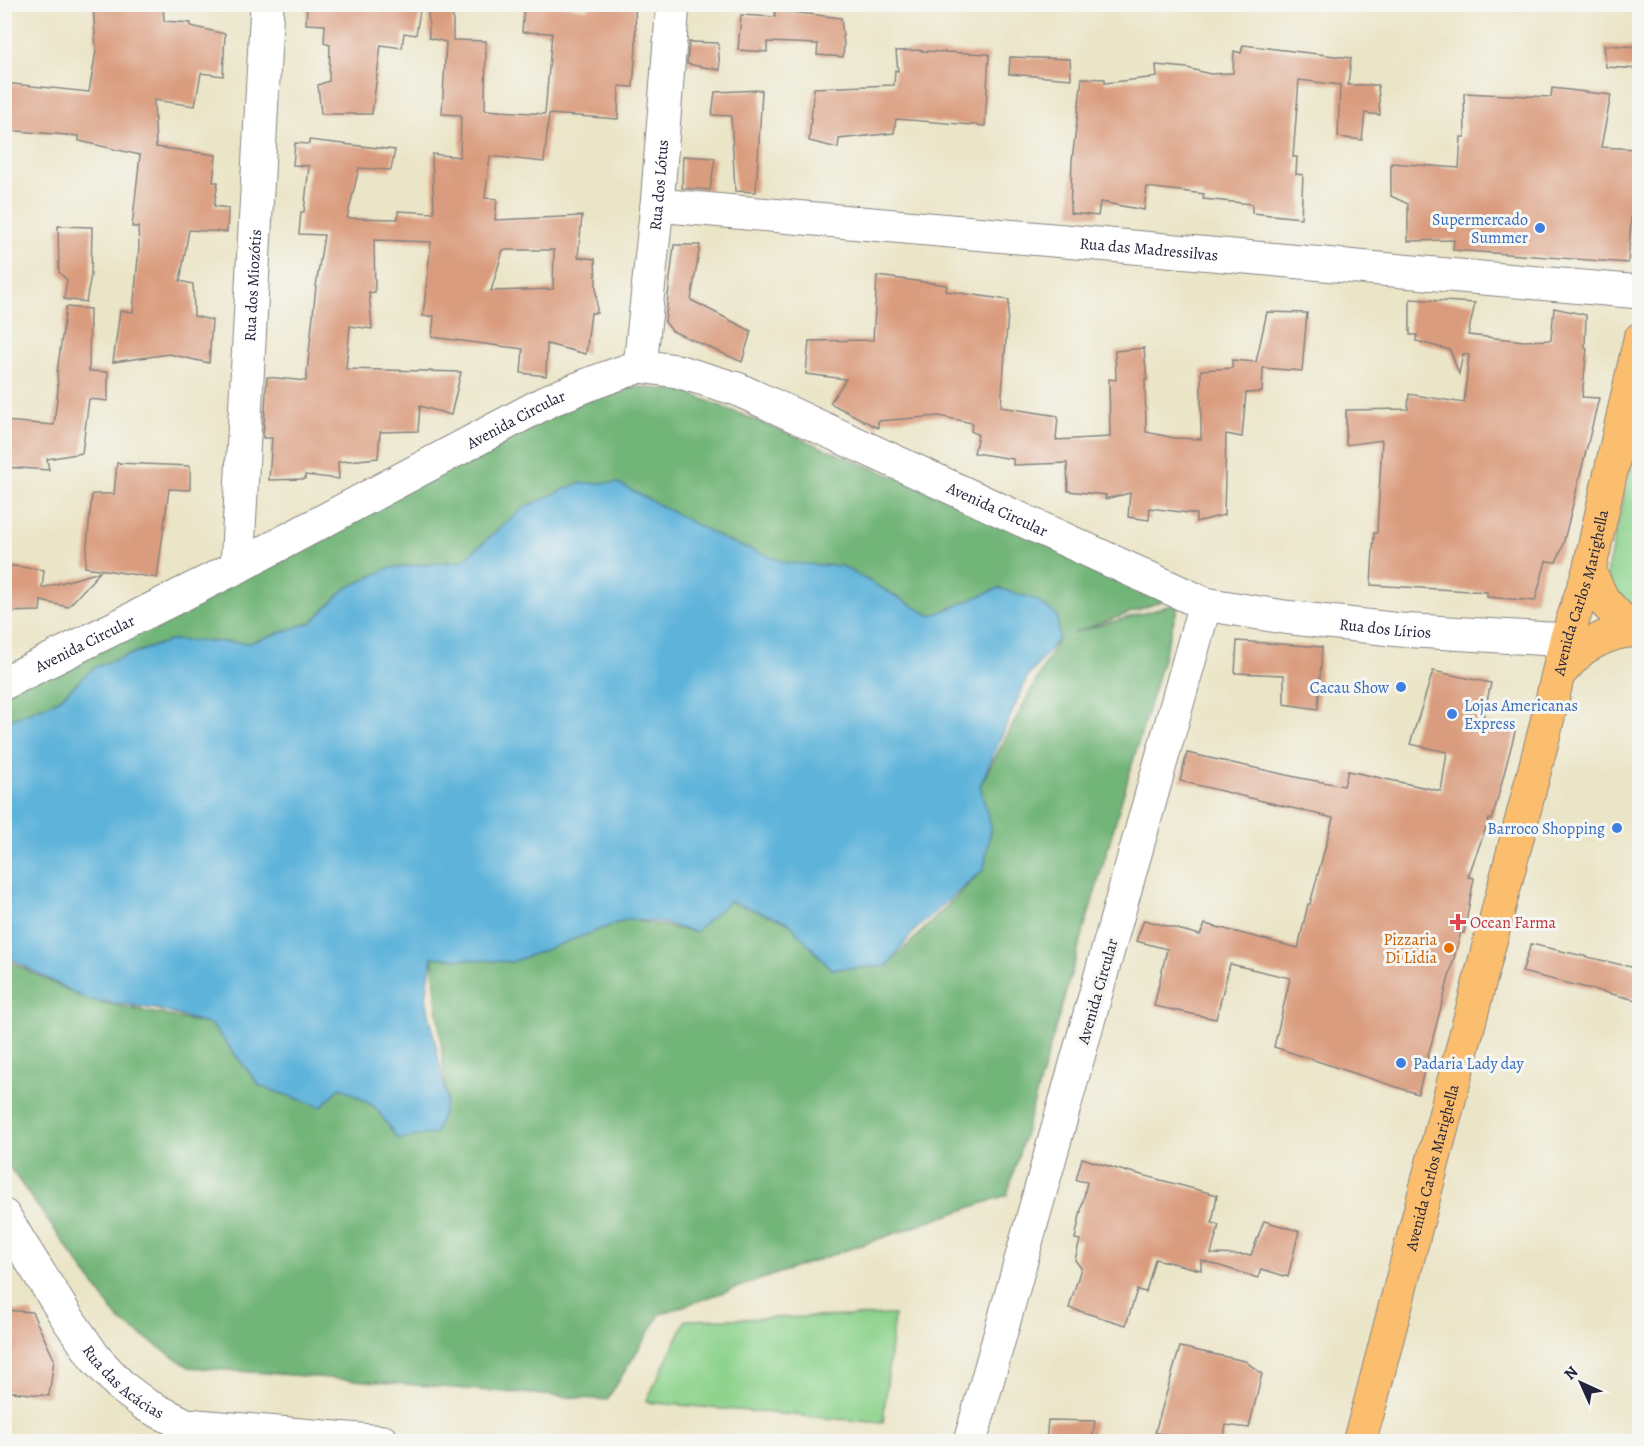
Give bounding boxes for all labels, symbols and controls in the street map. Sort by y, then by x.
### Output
street label: Rua dos Lótus [644,139,674,232]
place label: Supermercado Summer [1432,209,1528,249]
marker: Supermercado Summer [1533,221,1547,235]
street label: Rua dos Miozótis [239,229,267,342]
street label: Rua das Madressilvas [1079,232,1219,267]
street label: Avenida Circular [462,385,569,455]
street label: Avenida Circular [942,476,1051,542]
street label: Avenida Carlos Marighella [1548,507,1614,679]
street label: Avenida Circular [31,610,139,678]
street label: Rua dos Lírios [1338,613,1432,644]
place label: Cacau Show [1310,677,1390,699]
marker: Cacau Show [1394,680,1408,694]
place label: Lojas Americanas Express [1464,695,1578,735]
marker: Lojas Americanas Express [1445,707,1459,721]
place label: Barroco Shopping [1487,818,1605,840]
marker: Barroco Shopping [1610,821,1624,835]
place label: Ocean Farma [1470,912,1557,934]
marker: Ocean Farma [1451,915,1465,929]
place label: Pizzaria Di Lidia [1384,929,1438,969]
street label: Avenida Circular [1072,936,1124,1047]
marker: Pizzaria Di Lidia [1442,941,1456,955]
place label: Padaria Lady day [1413,1053,1524,1075]
marker: Padaria Lady day [1394,1056,1408,1070]
street label: Avenida Carlos Marighella [1400,1081,1465,1254]
street label: Rua das Acácias [77,1341,167,1424]
north arrow [1551,1353,1611,1413]
text: N [1559,1361,1583,1385]

